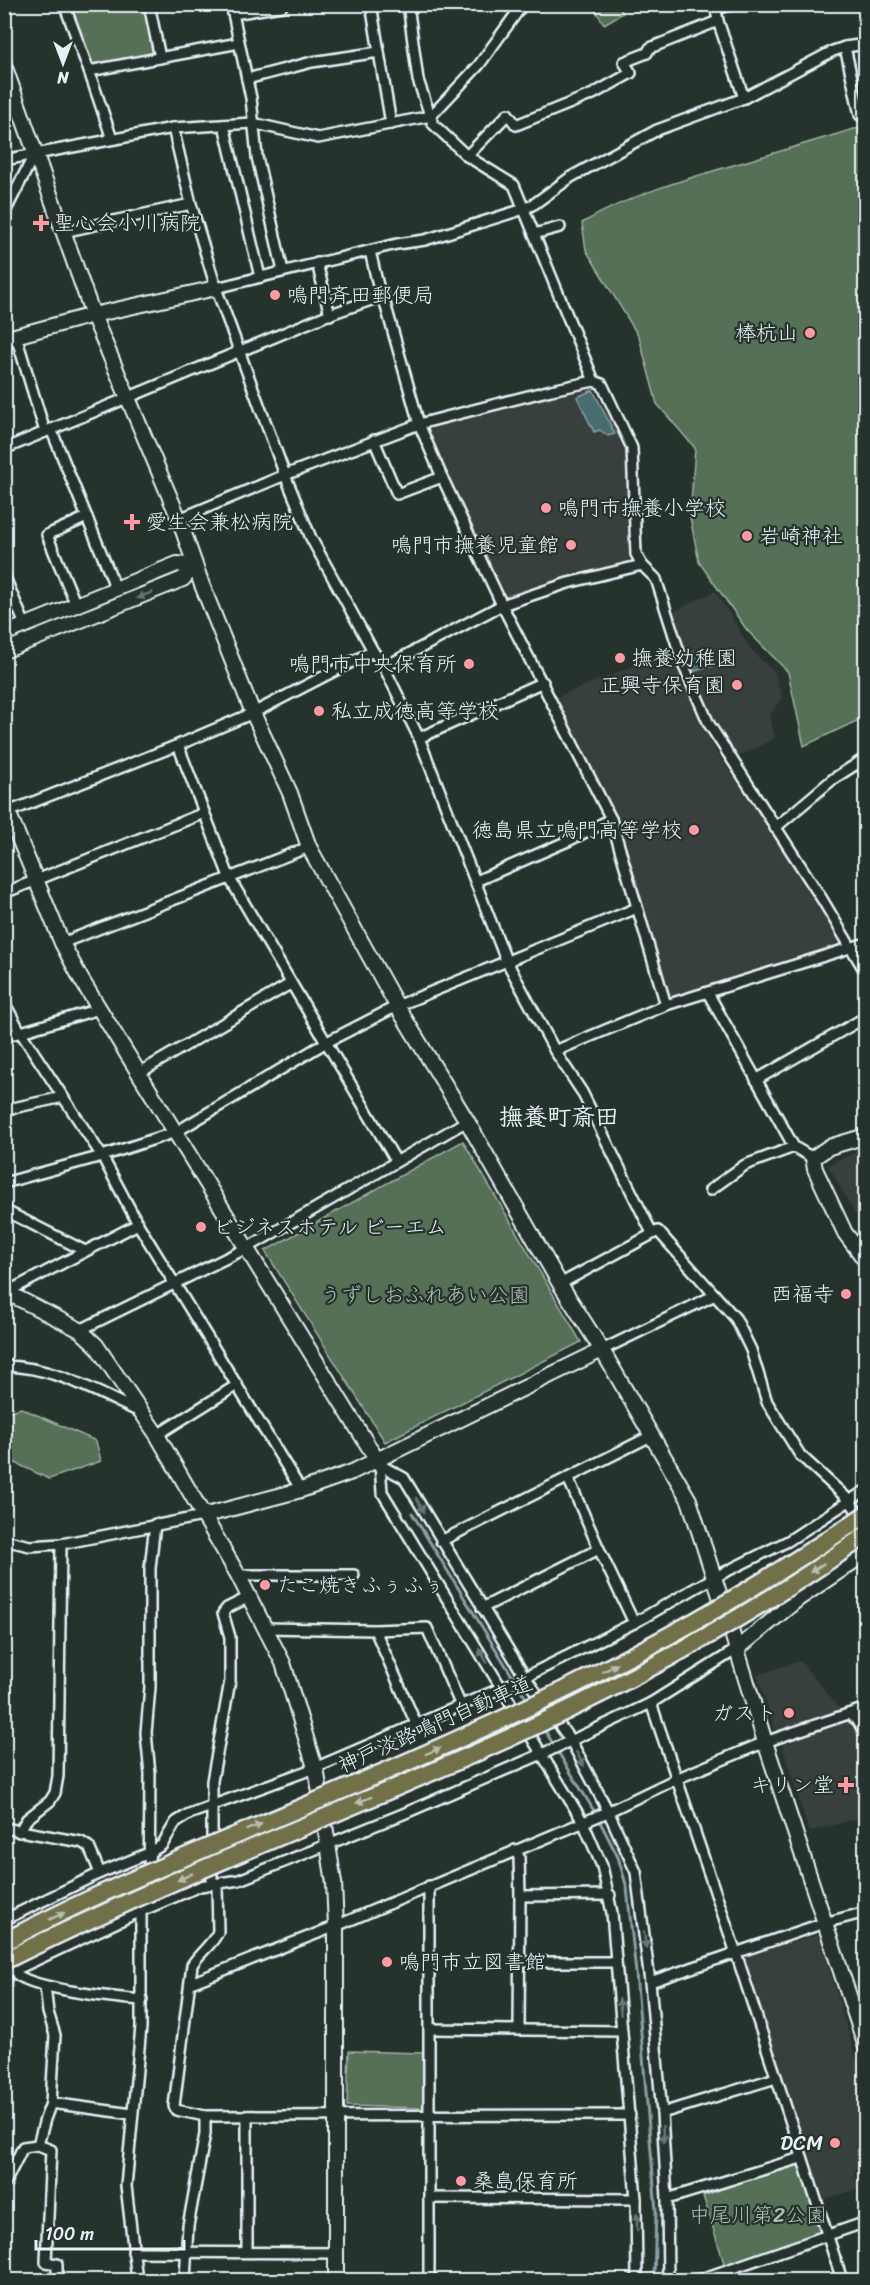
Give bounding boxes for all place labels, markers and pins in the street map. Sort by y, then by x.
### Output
place label: 聖心会小川病院 [54,204,201,242]
marker: 聖心会小川病院 [32,214,50,232]
place label: 鳴門斉田郵便局 [287,276,434,314]
marker: 鳴門斉田郵便局 [268,288,282,302]
place label: 棒杭山 [735,314,798,352]
marker: 棒杭山 [803,326,817,340]
place label: 鳴門市撫養小学校 [558,489,726,527]
marker: 鳴門市撫養小学校 [539,501,553,515]
place label: 愛生会兼松病院 [146,503,293,541]
marker: 愛生会兼松病院 [123,513,141,531]
place label: 岩崎神社 [759,517,843,555]
place label: 鳴門市撫養児童館 [391,526,559,564]
marker: 岩崎神社 [740,529,754,543]
marker: 鳴門市撫養児童館 [564,538,578,552]
place label: 撫養幼稚園 [632,639,737,677]
place label: 鳴門市中央保育所 [289,645,457,683]
marker: 撫養幼稚園 [613,651,627,665]
marker: 鳴門市中央保育所 [462,657,476,671]
place label: 正興寺保育園 [599,666,725,704]
marker: 正興寺保育園 [730,678,744,692]
place label: 私立成徳高等学校 [331,692,499,730]
marker: 私立成徳高等学校 [312,704,326,718]
place label: 徳島県立鳴門高等学校 [472,811,682,849]
marker: 徳島県立鳴門高等学校 [687,823,701,837]
place label: ビジネスホテル ビーエム [213,1208,447,1246]
marker: ビジネスホテル ビーエム [194,1220,208,1234]
place label: 西福寺 [771,1275,834,1313]
marker: 西福寺 [839,1287,853,1301]
place label: たこ焼きふぅふぅ [277,1566,445,1604]
marker: たこ焼きふぅふぅ [258,1578,272,1592]
place label: ガスト [712,1694,777,1732]
marker: ガスト [782,1706,796,1720]
place label: キリン堂 [750,1766,834,1804]
marker: キリン堂 [839,1778,853,1792]
place label: 鳴門市立図書館 [399,1943,546,1981]
marker: 鳴門市立図書館 [380,1955,394,1969]
place label: DCM [780,2124,823,2162]
marker: DCM [828,2136,842,2150]
place label: 桑島保育所 [473,2162,578,2200]
marker: 桑島保育所 [454,2174,468,2188]

